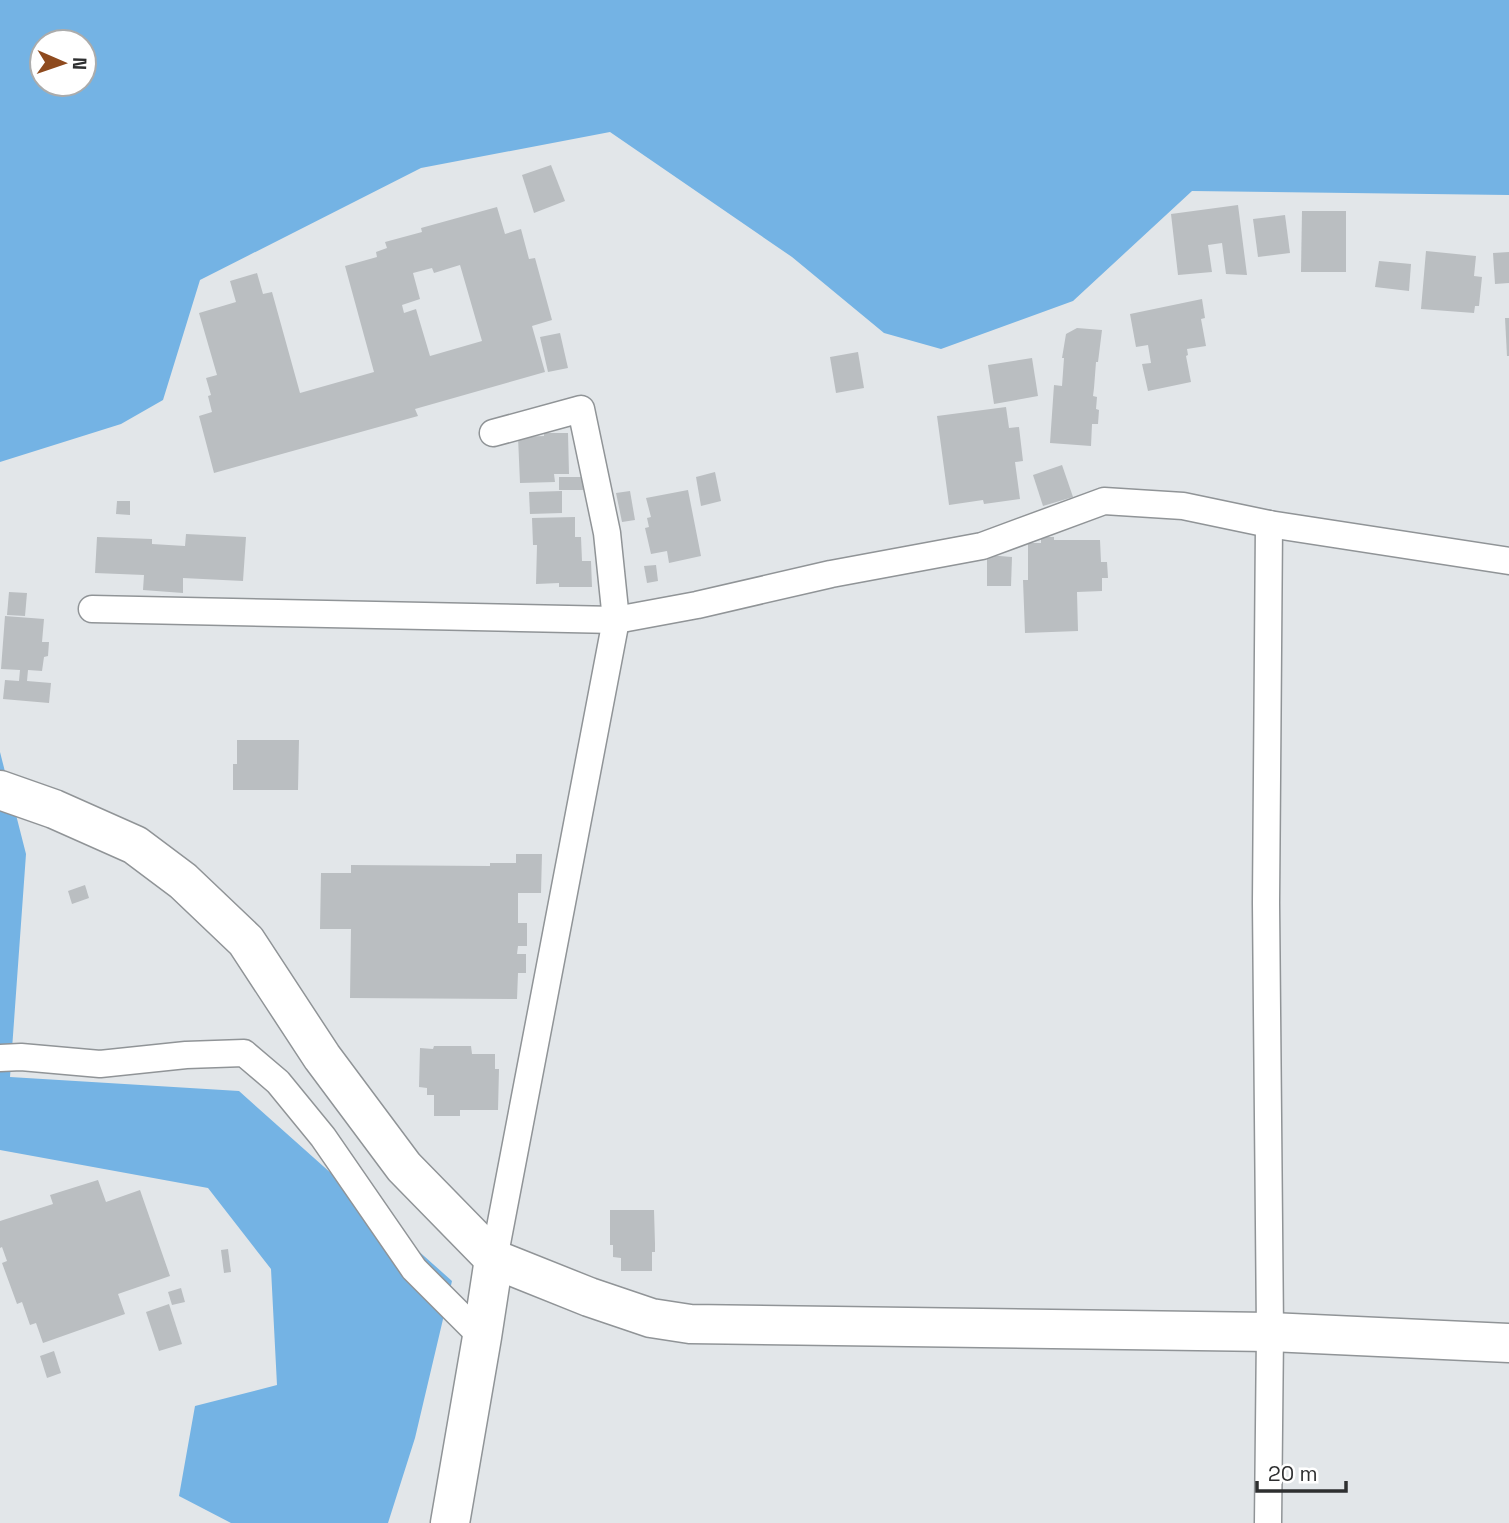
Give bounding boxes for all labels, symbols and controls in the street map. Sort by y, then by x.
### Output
north arrow [28,28,98,98]
text: N [67,57,92,70]
scale bar [1257,1450,1346,1494]
text: 20 m [1268,1460,1318,1487]

